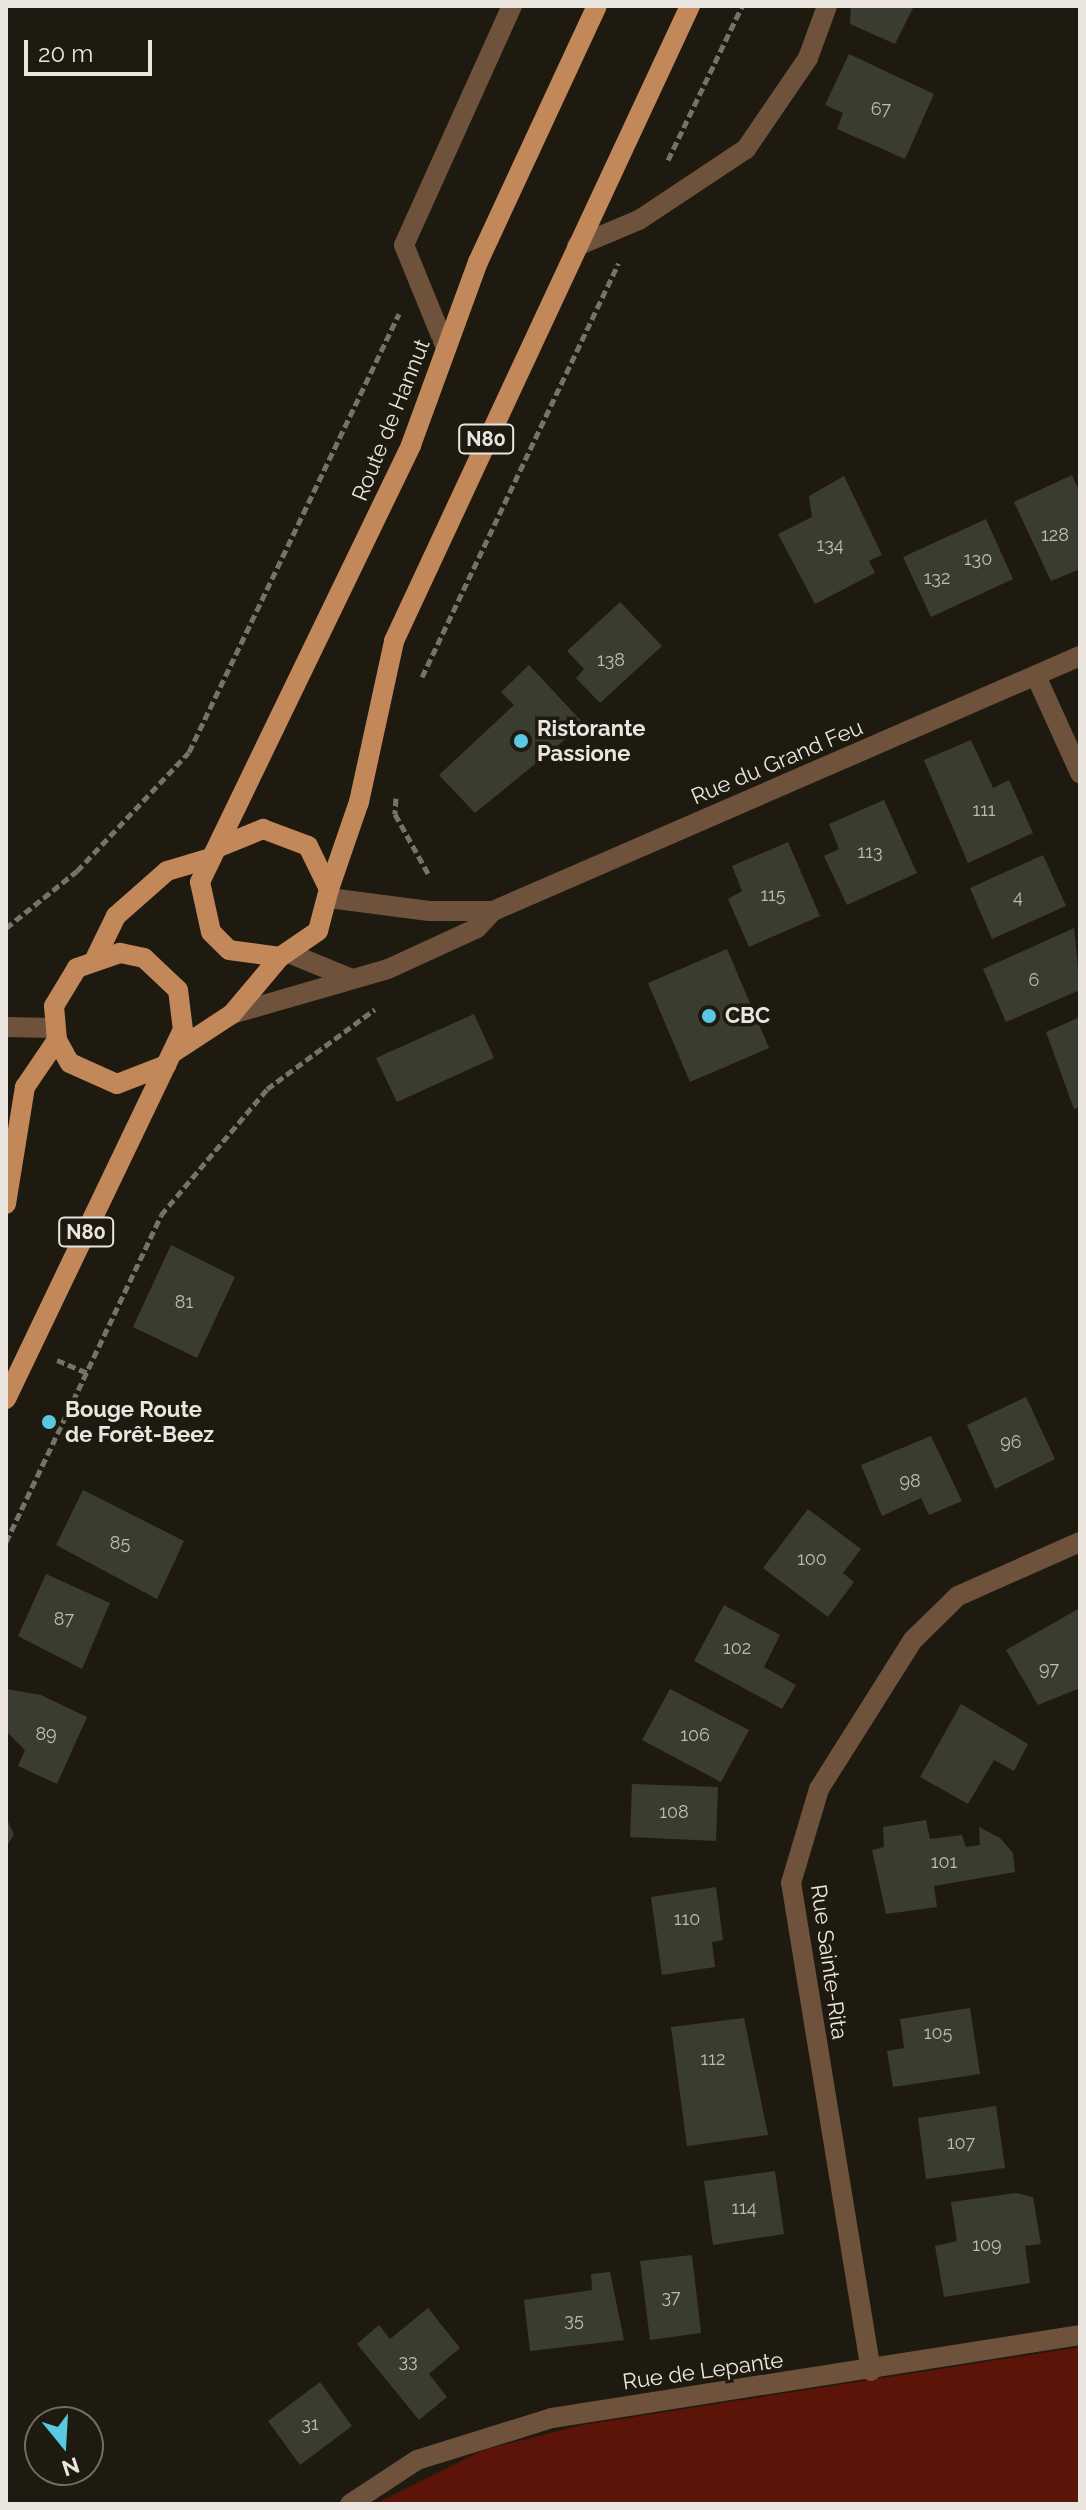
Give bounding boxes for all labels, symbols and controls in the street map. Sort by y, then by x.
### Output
scale bar [28,24,156,74]
text: 20 m [38,39,93,68]
house number: 67 [871,98,891,120]
street label: Route de Hannut [346,335,436,505]
road number: N80 [458,423,514,455]
house number: 128 [1041,524,1069,546]
house number: 134 [816,534,844,556]
house number: 130 [964,548,992,570]
house number: 132 [924,567,950,589]
house number: 138 [597,649,625,671]
street label: Rue du Grand Feu [687,714,867,810]
place label: Ristorante Passione [537,715,645,766]
marker: Ristorante Passione [512,732,530,750]
house number: 111 [972,799,996,821]
house number: 113 [857,841,883,863]
house number: 115 [760,884,786,906]
house number: 4 [1013,886,1023,908]
house number: 6 [1029,969,1039,991]
place label: CBC [725,1003,770,1029]
marker: CBC [700,1007,718,1025]
road number: N80 [58,1216,114,1248]
house number: 81 [175,1291,193,1313]
place label: Bouge Route de Forêt-Beez [65,1396,214,1448]
marker: Bouge Route de Forêt-Beez [40,1413,58,1431]
house number: 96 [1000,1431,1022,1453]
house number: 98 [899,1470,921,1492]
house number: 85 [110,1532,130,1554]
house number: 100 [797,1548,827,1570]
house number: 87 [54,1608,74,1630]
house number: 102 [723,1637,751,1659]
house number: 97 [1039,1658,1059,1680]
house number: 89 [35,1723,57,1745]
house number: 106 [680,1724,710,1746]
house number: 108 [659,1801,689,1823]
house number: 101 [931,1851,957,1873]
street label: Rue Sainte-Rita [805,1883,853,2041]
house number: 110 [674,1908,700,1930]
house number: 105 [924,2022,952,2044]
house number: 112 [701,2048,725,2070]
house number: 107 [947,2132,975,2154]
house number: 114 [731,2197,757,2219]
house number: 109 [972,2234,1002,2256]
house number: 37 [661,2286,681,2308]
house number: 35 [564,2309,584,2331]
street label: Rue de Lepante [621,2347,785,2395]
house number: 33 [398,2350,418,2372]
north arrow [24,2406,104,2486]
house number: 31 [301,2413,319,2435]
text: N [59,2452,83,2482]

